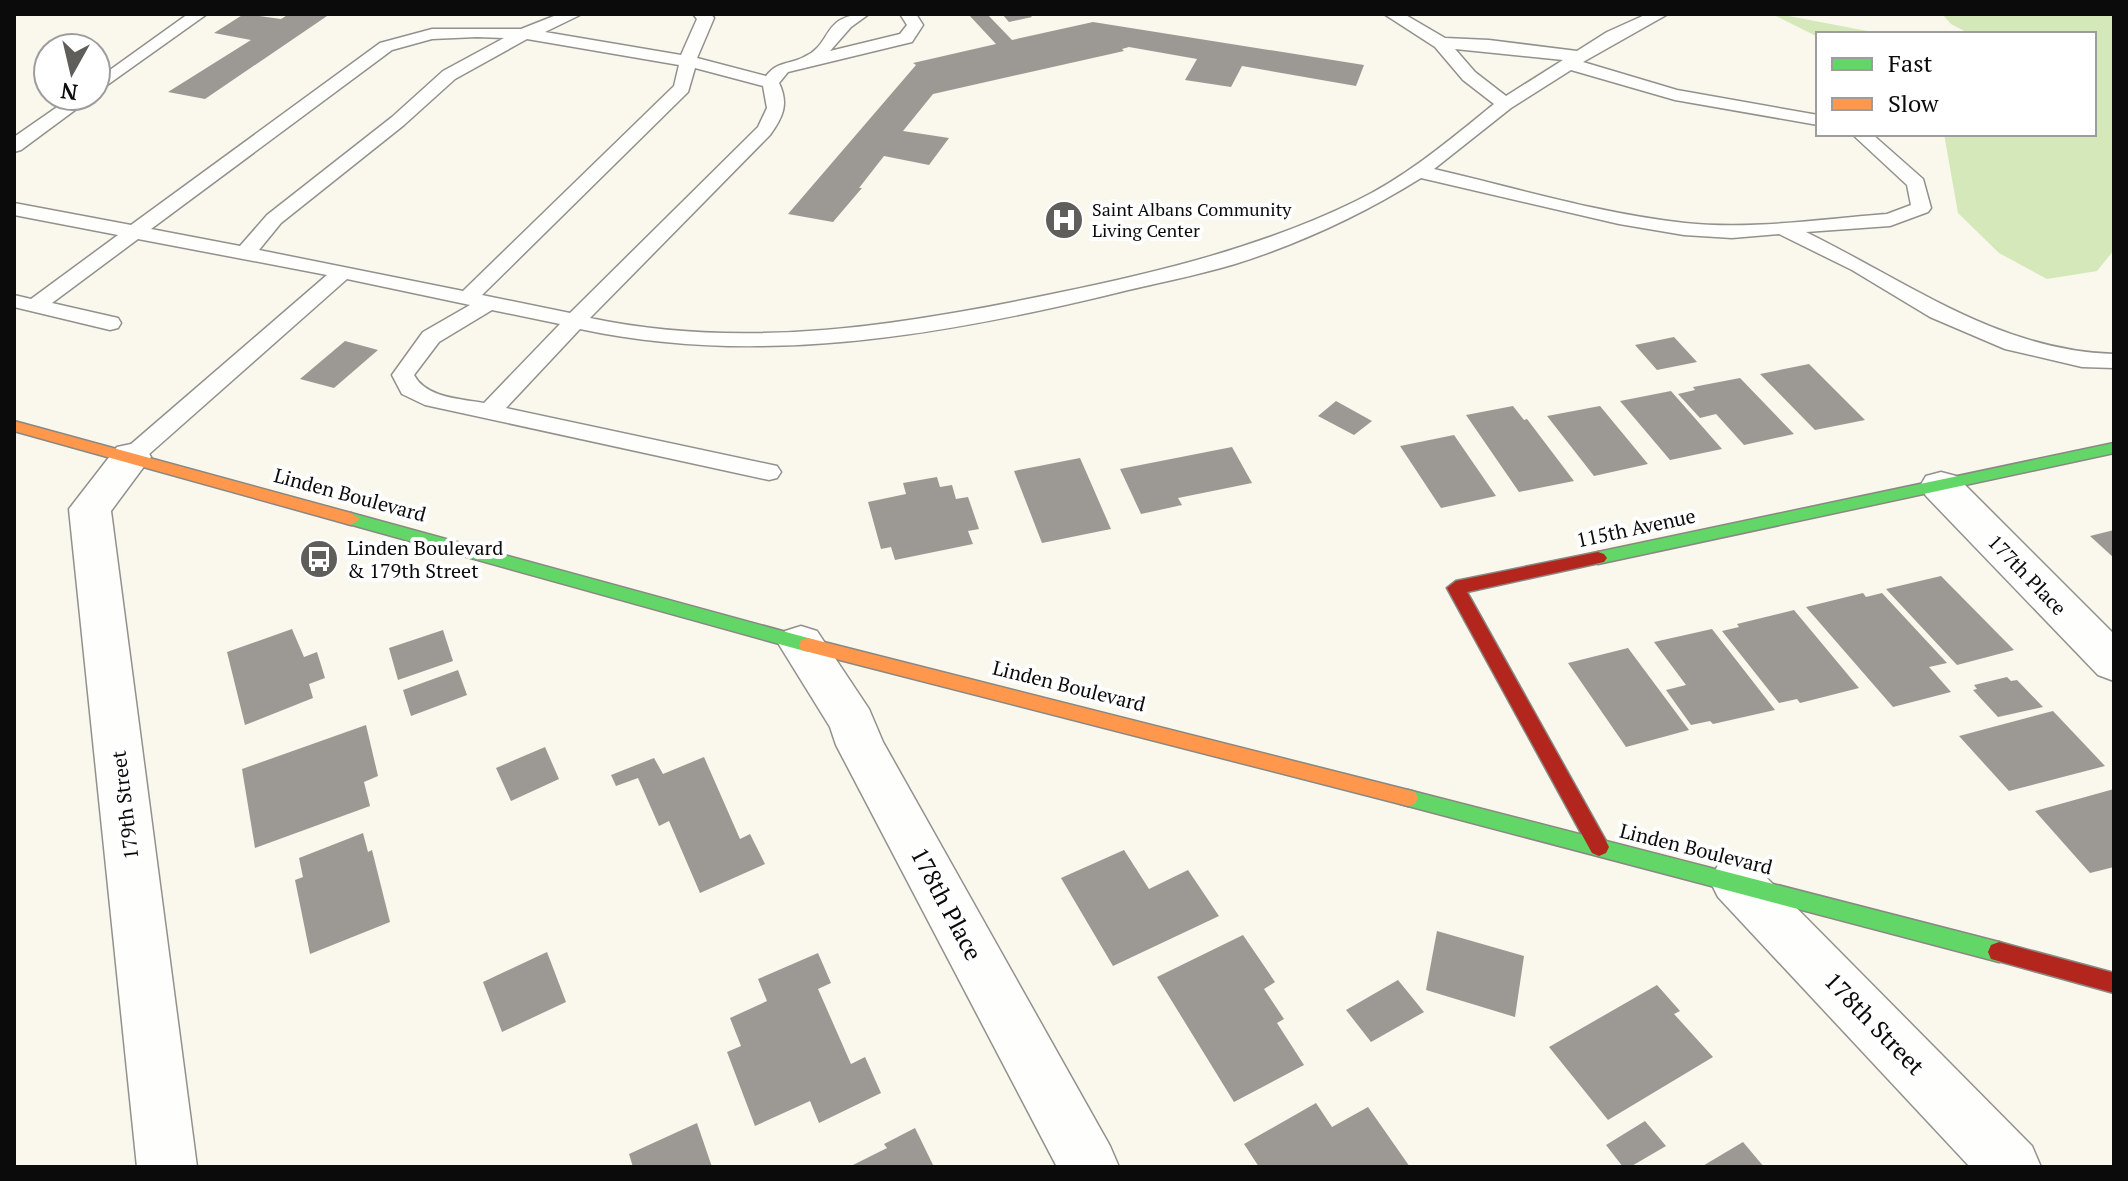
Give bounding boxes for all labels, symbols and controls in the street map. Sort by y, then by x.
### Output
north arrow [32,32,112,112]
legend [1816,32,2096,136]
text: Fast [1888,47,1933,79]
text: N [59,77,79,108]
text: Slow [1888,87,1939,119]
place label: Saint Albans Community Living Center [1092,197,1292,242]
hospital icon: Saint Albans Community Living Center [1043,199,1085,241]
street label: Linden Boulevard [271,461,429,528]
street label: 115th Avenue [1574,502,1698,553]
street label: 177th Place [1982,529,2073,621]
place label: Linden Boulevard & 179th Street [347,534,503,584]
bus stop icon: Linden Boulevard & 179th Street [298,538,340,580]
street label: Linden Boulevard [990,654,1148,718]
street label: 179th Street [104,749,145,861]
street label: Linden Boulevard [1617,817,1775,881]
street label: 178th Place [904,841,990,966]
street label: 178th Street [1818,965,1932,1082]

